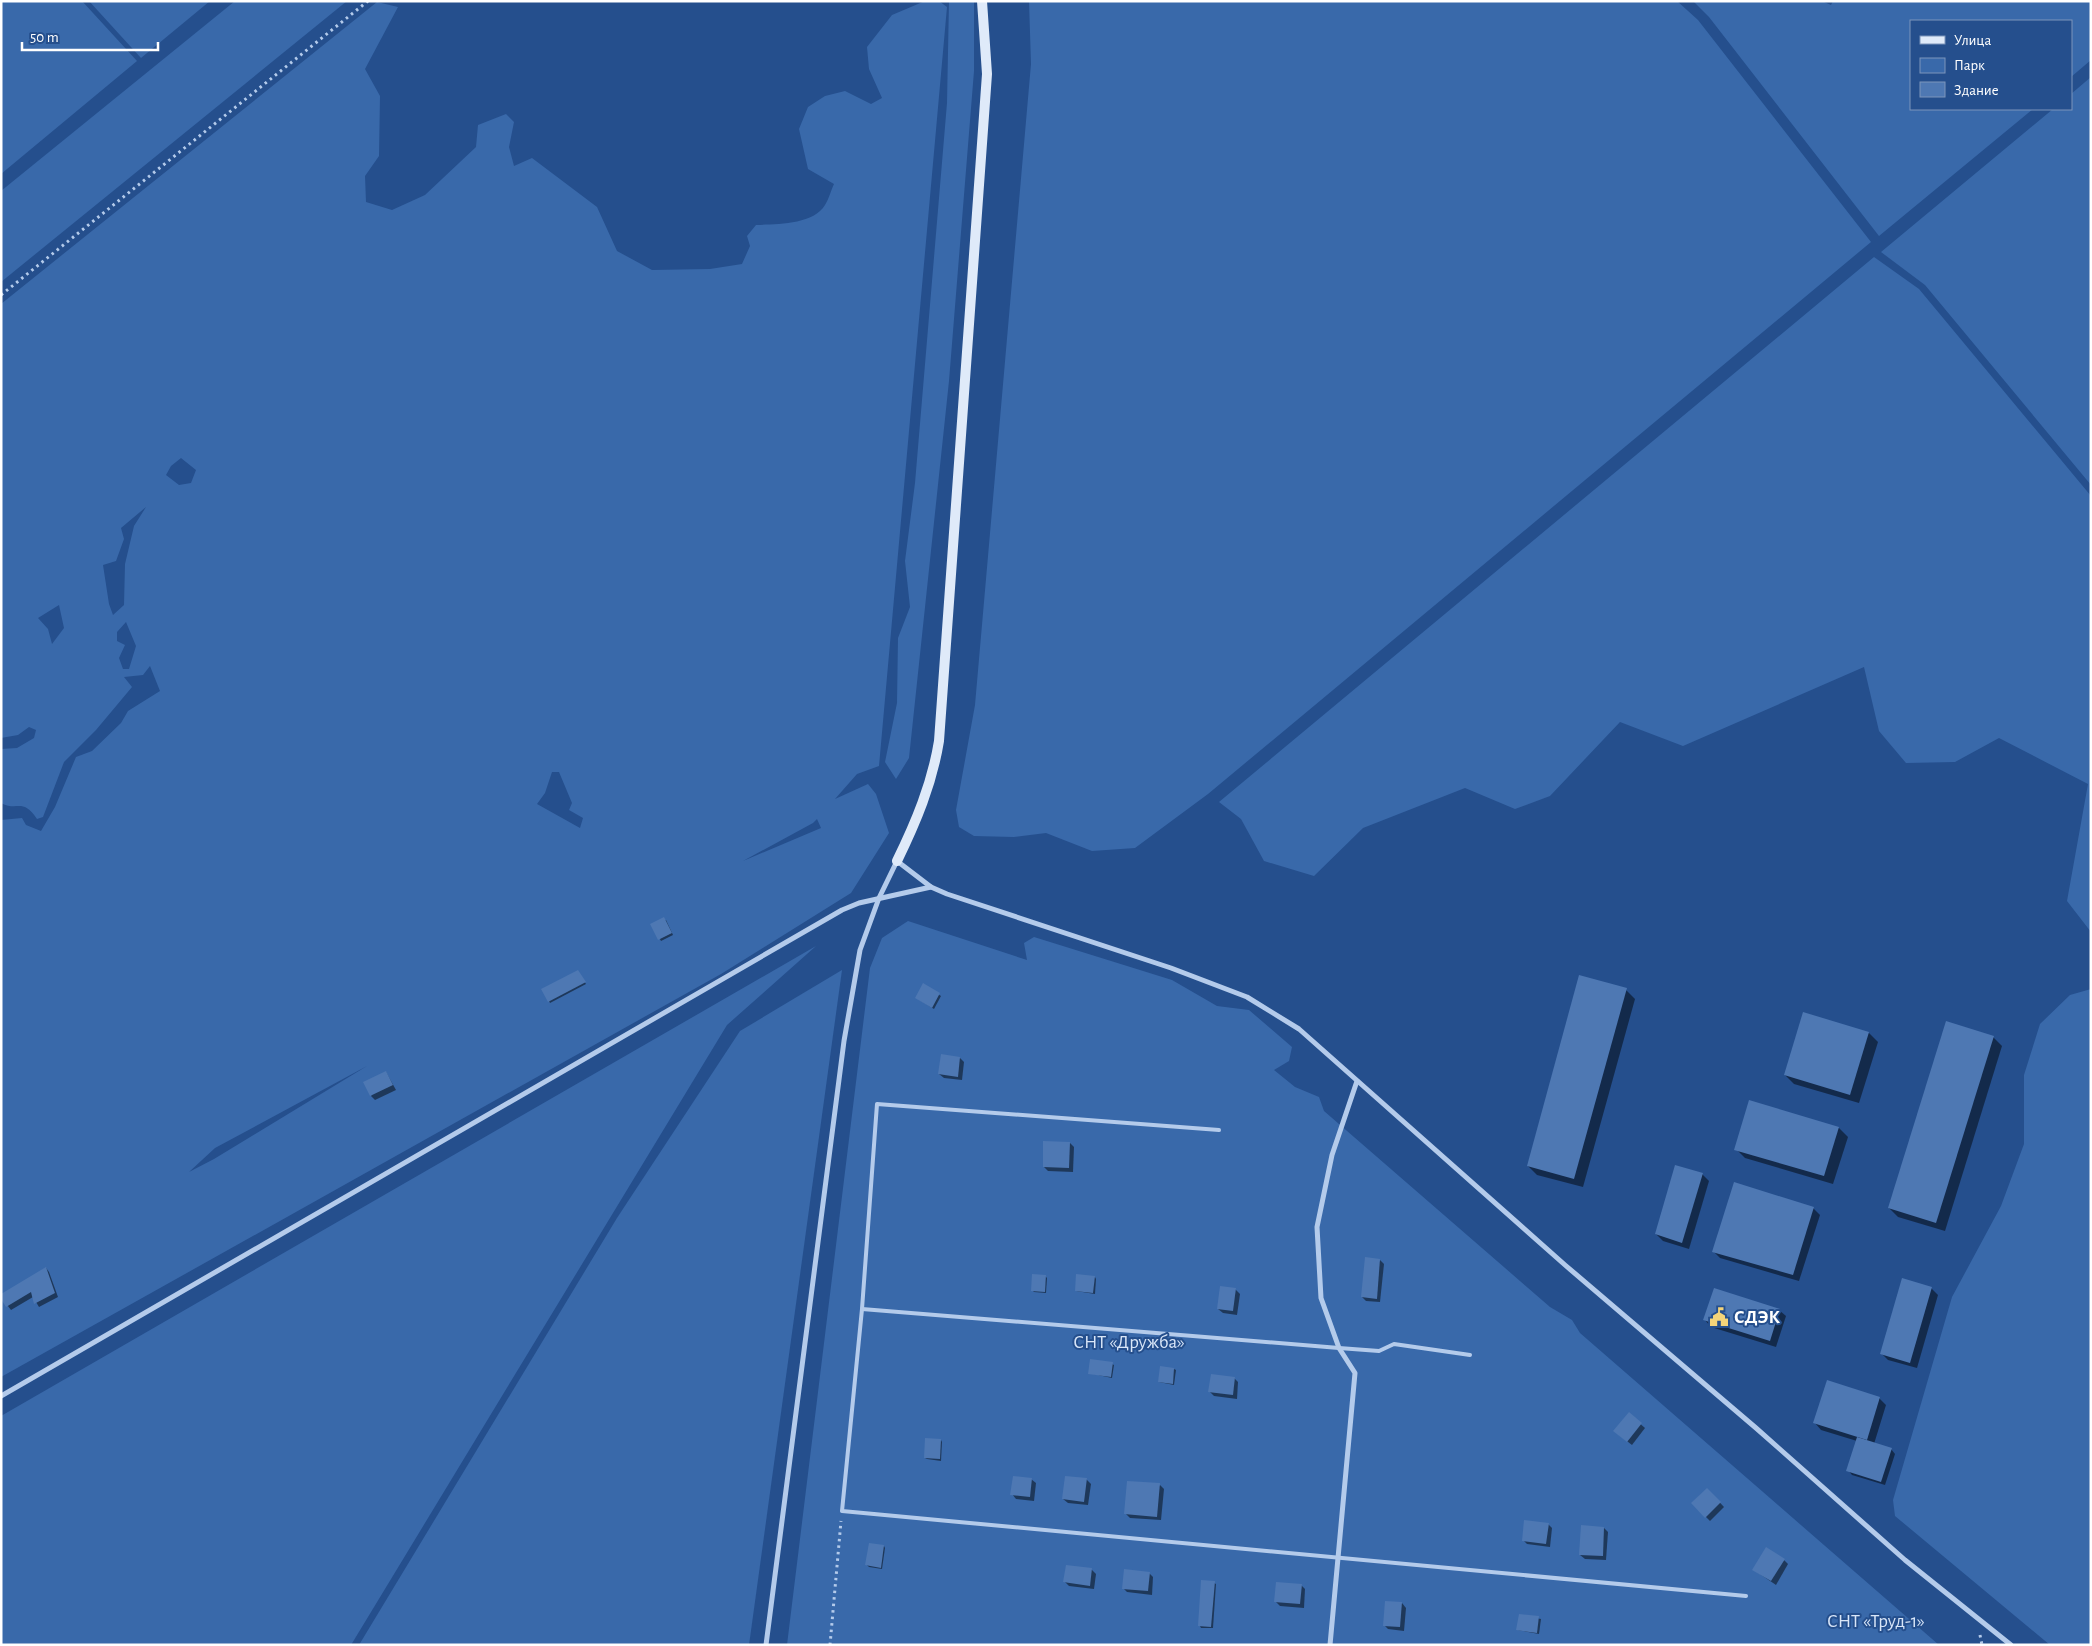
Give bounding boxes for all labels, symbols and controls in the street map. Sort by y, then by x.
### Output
scale bar [22,20,159,52]
legend [1910,20,2072,110]
text: 50 m [30,30,59,45]
text: Улица [1954,33,1991,48]
text: Парк [1954,58,1985,73]
text: Здание [1954,83,1999,98]
public building icon: СДЭК [1708,1306,1730,1328]
place label: СДЭК [1734,1308,1781,1327]
park label: СНТ «Дружба» [1073,1333,1185,1352]
park label: СНТ «Труд-1» [1827,1612,1925,1631]

